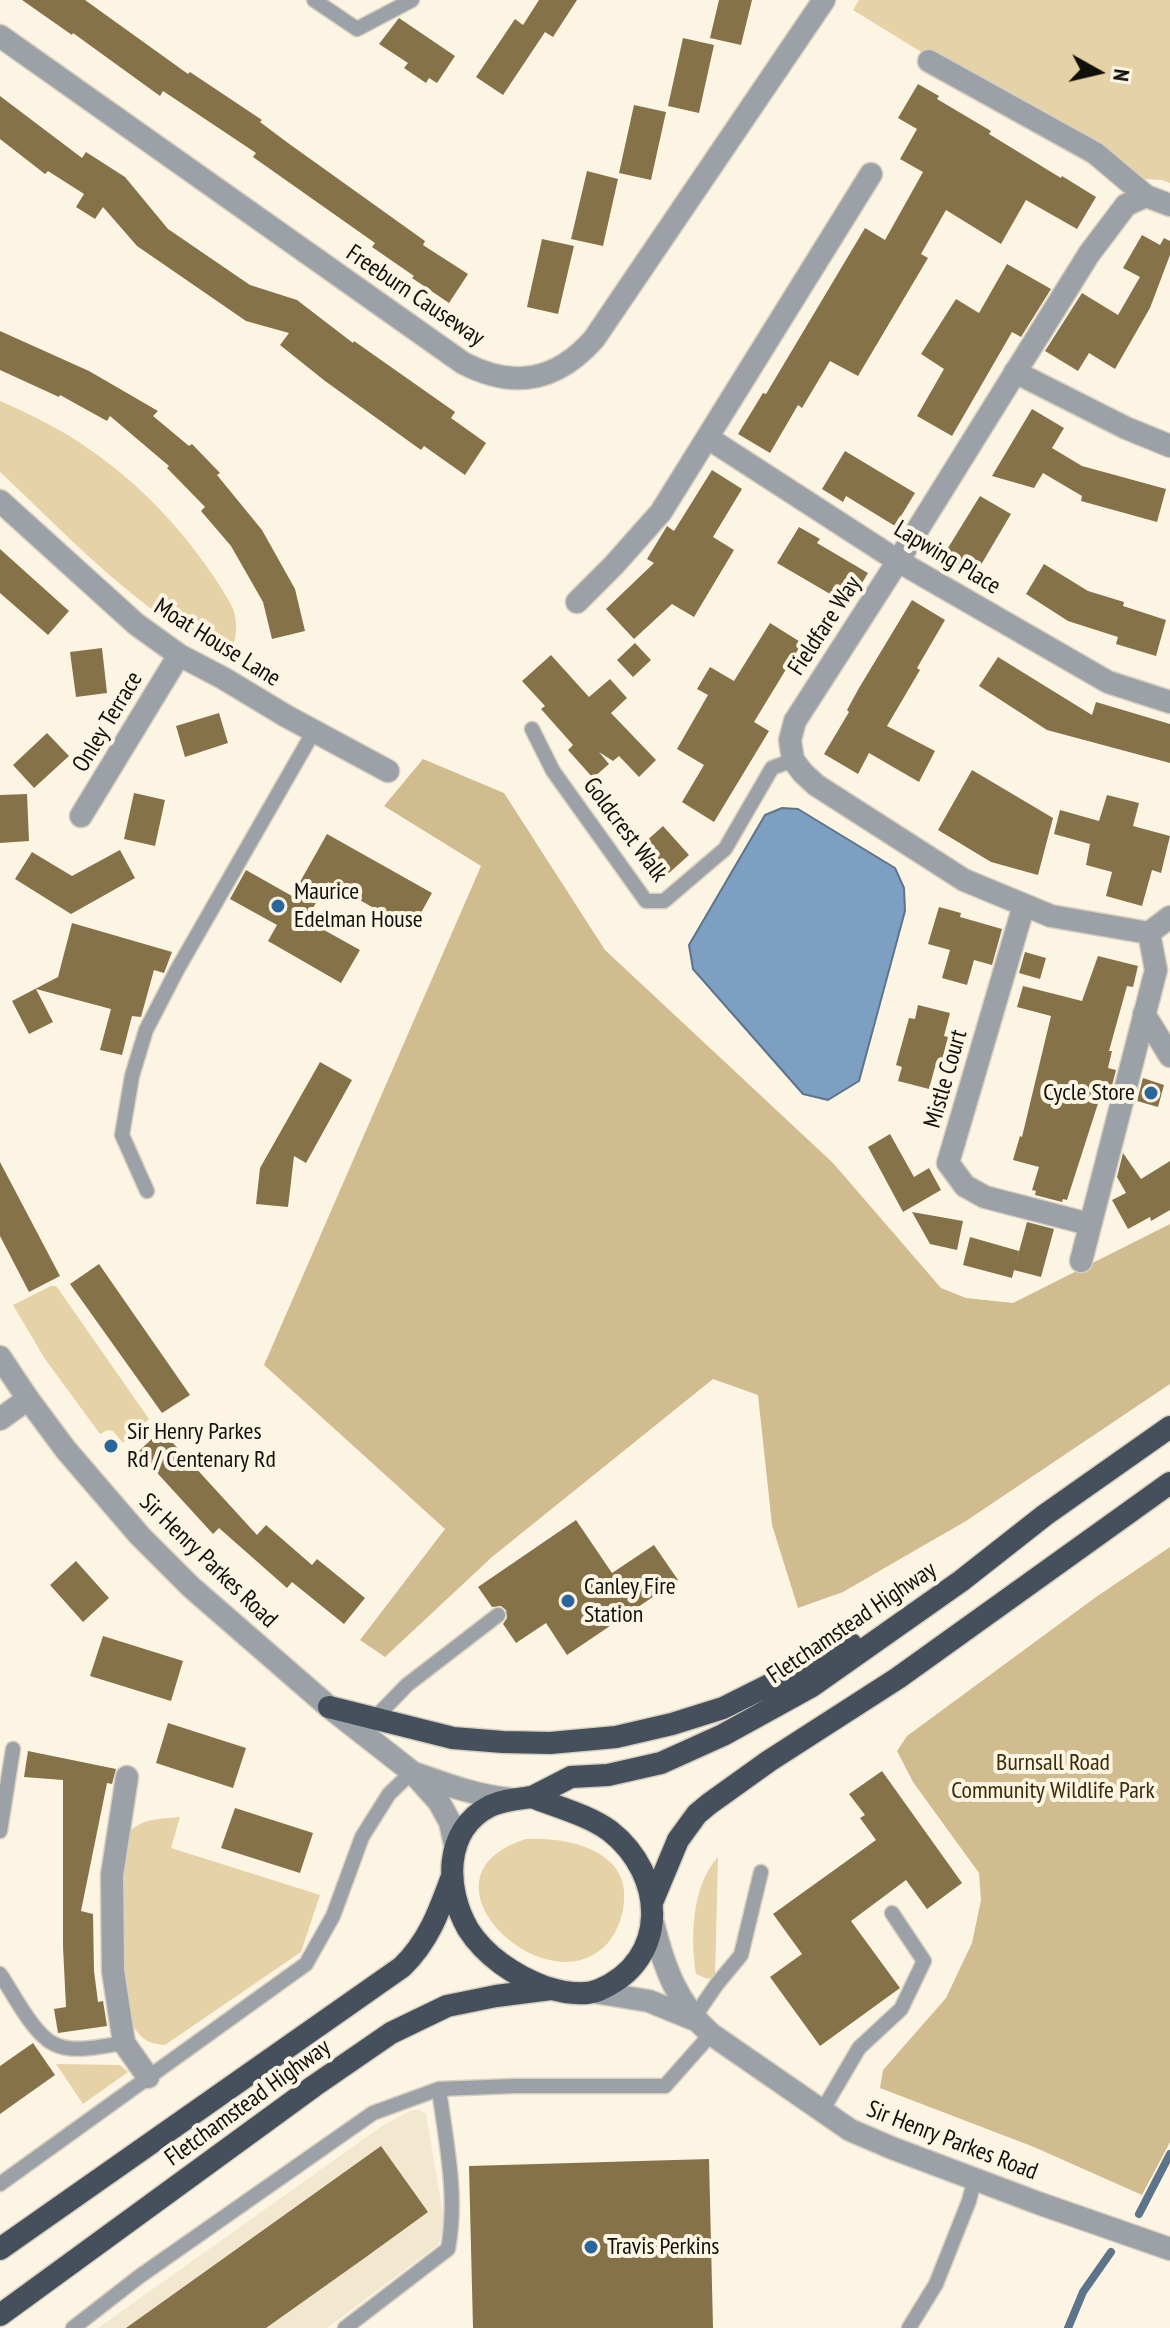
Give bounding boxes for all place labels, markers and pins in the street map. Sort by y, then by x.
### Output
place label: Maurice Edelman House [294,878,423,934]
marker: Maurice Edelman House [269,897,287,915]
place label: Cycle Store [1043,1079,1135,1107]
marker: Cycle Store [1142,1084,1160,1102]
place label: Sir Henry Parkes Rd / Centenary Rd [127,1418,276,1474]
marker: Sir Henry Parkes Rd / Centenary Rd [102,1437,120,1455]
place label: Canley Fire Station [584,1573,676,1629]
marker: Canley Fire Station [559,1592,577,1610]
place label: Travis Perkins [607,2233,719,2261]
marker: Travis Perkins [582,2238,600,2256]

